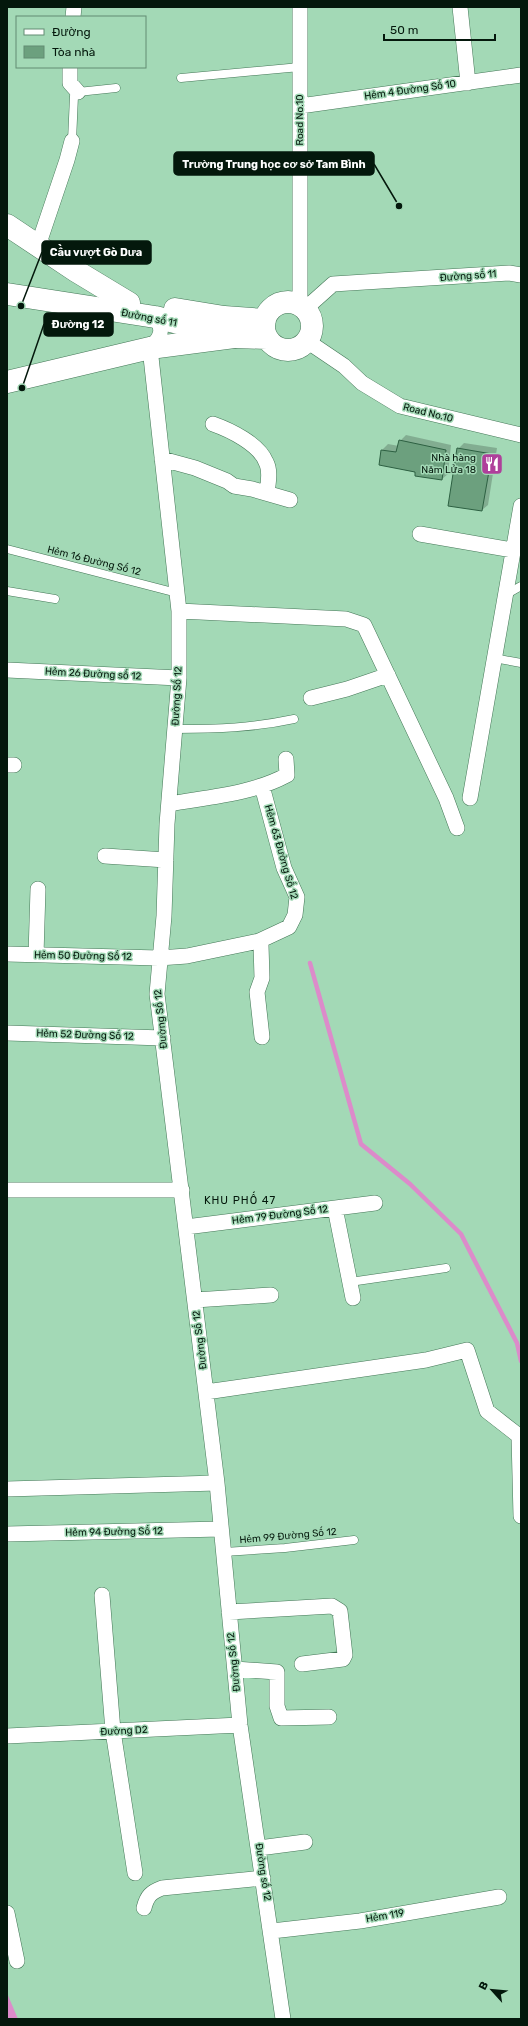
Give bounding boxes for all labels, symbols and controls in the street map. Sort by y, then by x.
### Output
legend [16,16,146,68]
scale bar [384,16,495,42]
text: 50 m [390,23,418,37]
text: Đường [52,25,91,39]
text: Tòa nhà [52,45,95,59]
street label: Hẻm 4 Đường Số 10 [363,77,457,102]
street label: Road No.10 [294,94,306,146]
callout: Trường Trung học cơ sở Tam Bình [174,152,374,175]
text: Trường Trung học cơ sở Tam Bình [182,158,366,171]
callout: Cầu vượt Gò Dưa [42,241,151,264]
text: Cầu vượt Gò Dưa [50,244,142,259]
street label: Đường số 11 [439,267,497,284]
street label: Đường số 11 [120,306,178,329]
callout: Đường 12 [44,313,113,336]
text: Đường 12 [52,318,104,331]
street label: Road No.10 [402,401,454,425]
restaurant icon: Nhà hàng Năm Lửa 18 [479,451,505,477]
place label: Nhà hàng Năm Lửa 18 [421,452,476,476]
street label: Hẻm 16 Đường Số 12 [46,542,142,578]
street label: Hẻm 26 Đường số 12 [44,664,142,683]
street label: Đường Số 12 [168,666,185,726]
street label: Hẻm 63 Đường Số 12 [262,803,301,901]
street label: Hẻm 50 Đường Số 12 [34,948,132,963]
street label: Đường Số 12 [151,989,170,1049]
street label: Hẻm 52 Đường Số 12 [36,1026,134,1043]
district label: KHU PHỐ 47 [204,1191,276,1207]
street label: Hẻm 79 Đường Số 12 [231,1202,329,1227]
street label: Đường Số 12 [189,1310,210,1370]
street label: Hẻm 94 Đường Số 12 [65,1524,163,1539]
street label: Hẻm 99 Đường Số 12 [239,1525,337,1546]
street label: Đường Số 12 [224,1632,243,1692]
street label: Đường D2 [100,1724,148,1738]
street label: Đường số 12 [253,1842,275,1902]
street label: Hẻm 119 [365,1907,405,1925]
north arrow [472,1970,512,2010]
text: B [476,1979,491,1992]

